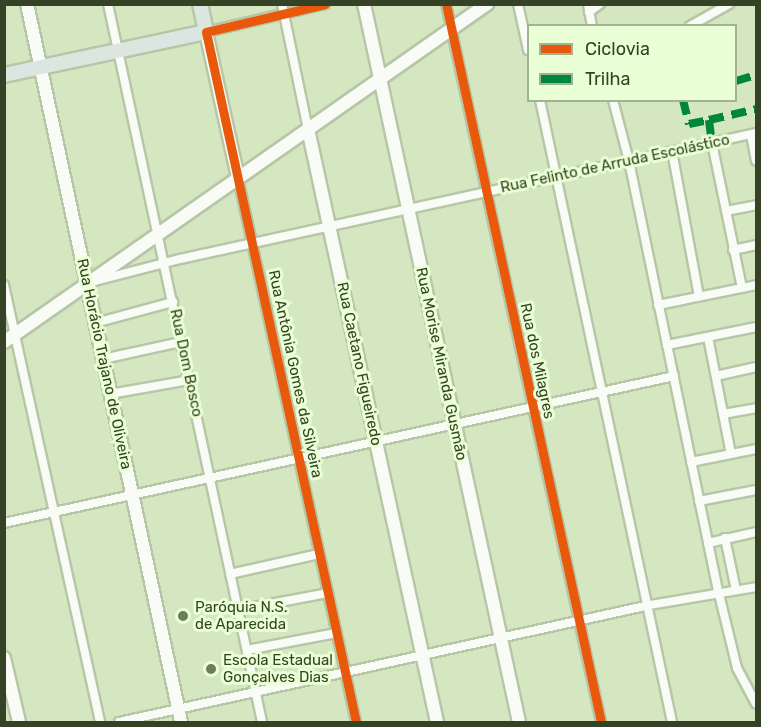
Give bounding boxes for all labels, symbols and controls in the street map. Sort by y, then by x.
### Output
legend [527,24,737,102]
text: Ciclovia [585,38,650,60]
text: Trilha [585,68,630,90]
street label: Rua Felinto de Arruda Escolástico [499,131,731,197]
street label: Rua Horácio Trajano de Oliveira [73,257,135,471]
street label: Rua Morise Miranda Gusmão [412,266,470,462]
street label: Rua Antônia Gomes da Silveira [264,268,326,480]
street label: Rua Caetano Figueiredo [333,281,385,447]
street label: Rua dos Milagres [516,302,558,420]
street label: Rua Dom Bosco [166,307,206,419]
place label: Paróquia N.S. de Aparecida [195,598,288,633]
marker: Paróquia N.S. de Aparecida [176,609,190,623]
place label: Escola Estadual Gonçalves Dias [223,651,333,686]
marker: Escola Estadual Gonçalves Dias [204,662,218,676]

